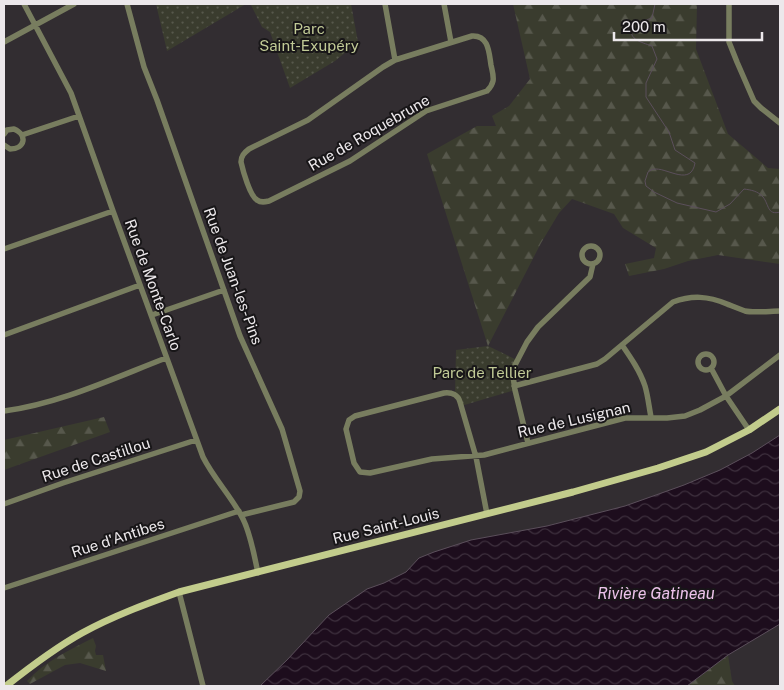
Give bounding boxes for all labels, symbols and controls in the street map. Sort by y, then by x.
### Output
scale bar [614,10,762,42]
text: 200 m [622,18,666,35]
park label: Parc Saint-Exupéry [259,20,359,54]
street label: Rue de Roquebrune [305,91,432,174]
street label: Rue de Juan-les-Pins [201,205,266,347]
street label: Rue de Monte-Carlo [122,217,185,353]
park label: Parc de Tellier [432,364,532,381]
street label: Rue de Lusignan [516,398,632,441]
street label: Rue de Castillou [40,434,152,485]
street label: Rue Saint-Louis [331,504,441,547]
street label: Rue d'Antibes [69,514,166,561]
water label: Rivière Gatineau [597,584,715,603]

